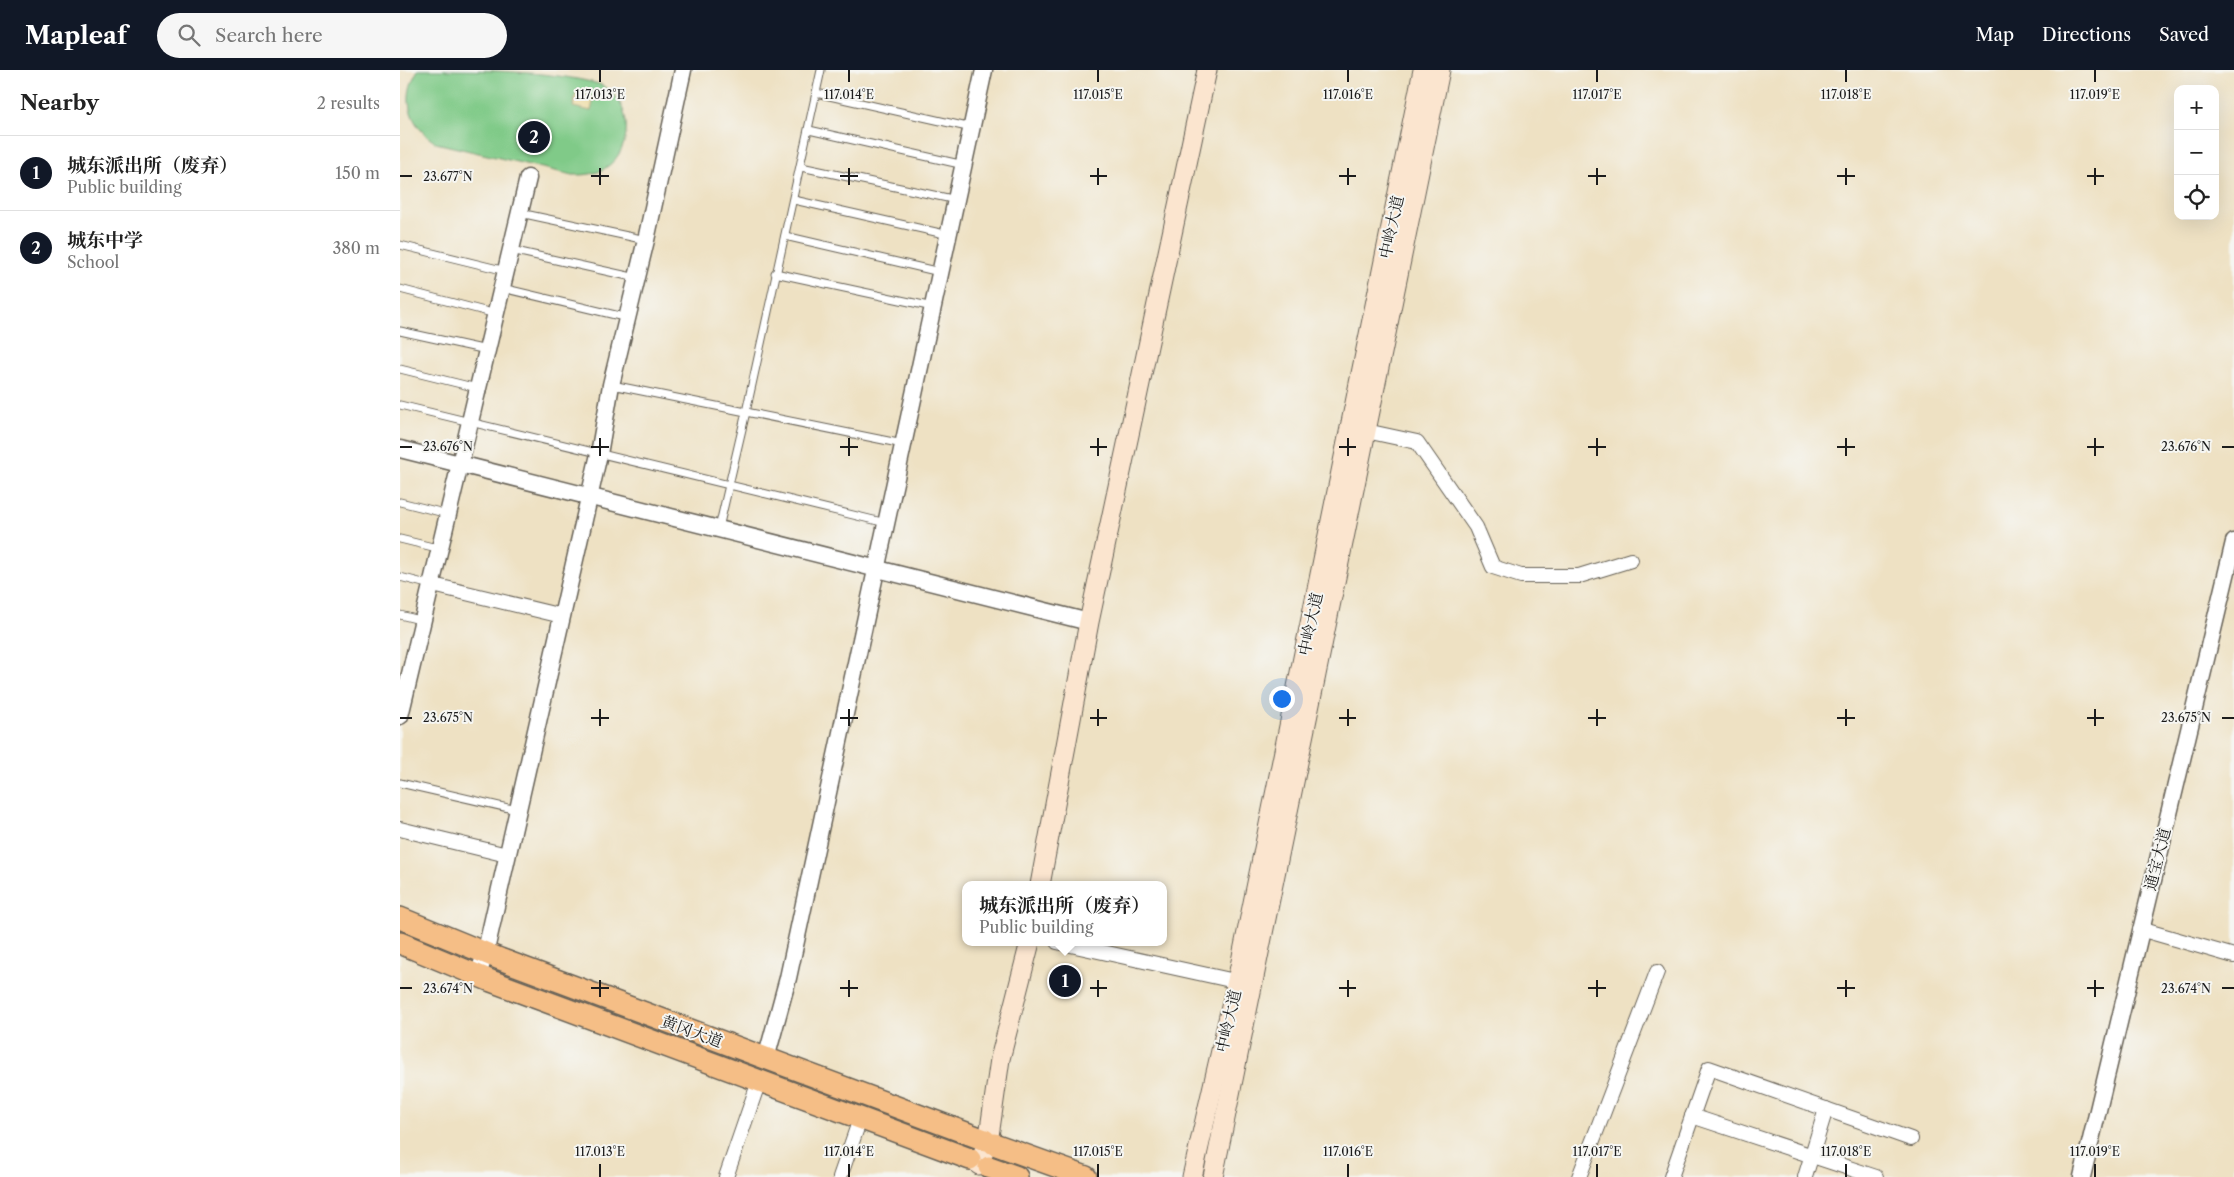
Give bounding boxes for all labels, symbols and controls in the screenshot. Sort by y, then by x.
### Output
search box [157,13,507,58]
text: Mapleaf [25,21,127,50]
icon: search [175,21,203,49]
text: Search here [215,24,323,47]
text: Map [1975,24,2014,46]
text: Directions [2042,24,2131,46]
text: Saved [2159,24,2209,46]
map controls [2174,85,2219,220]
button: + [2174,85,2219,130]
text: 117.013°E [575,87,625,102]
text: 117.014°E [824,87,874,102]
text: 117.015°E [1073,87,1123,102]
text: 117.016°E [1323,87,1373,102]
text: 117.017°E [1572,87,1622,102]
text: 117.018°E [1821,87,1871,102]
text: 117.019°E [2070,87,2120,102]
text: Nearby [20,90,99,115]
text: 2 results [317,93,380,113]
pin: 2 [518,118,550,156]
button: − [2174,130,2219,175]
text: 城东派出所（废弃） [67,154,238,177]
text: 1 [32,163,40,183]
text: 150 m [335,163,380,183]
text: 23.677°N [423,169,473,184]
button: locate [2174,175,2219,220]
text: Public building [67,177,182,197]
street label: 中岭大道 [1375,194,1407,260]
text: 城东中学 [67,229,143,252]
text: 2 [31,238,41,258]
text: 380 m [332,238,380,258]
text: School [67,252,119,272]
text: 23.676°N [423,439,473,454]
text: 23.676°N [2161,439,2211,454]
street label: 中岭大道 [1294,591,1326,657]
your location [1269,686,1295,712]
text: 23.675°N [423,710,473,725]
text: 23.675°N [2161,710,2211,725]
street label: 通宝大道 [2140,826,2174,892]
popup [962,881,1167,946]
text: 城东派出所（废弃） [979,894,1150,917]
text: Public building [979,917,1094,937]
pin: 1 [1049,962,1081,1000]
text: 23.674°N [423,981,473,996]
text: 23.674°N [2161,981,2211,996]
street label: 中岭大道 [1211,988,1245,1054]
street label: 黄冈大道 [659,1011,725,1051]
text: 117.013°E [575,1144,625,1159]
text: 117.014°E [824,1144,874,1159]
text: 117.015°E [1073,1144,1123,1159]
text: 117.016°E [1323,1144,1373,1159]
text: 117.017°E [1572,1144,1622,1159]
text: 117.018°E [1821,1144,1871,1159]
text: 117.019°E [2070,1144,2120,1159]

